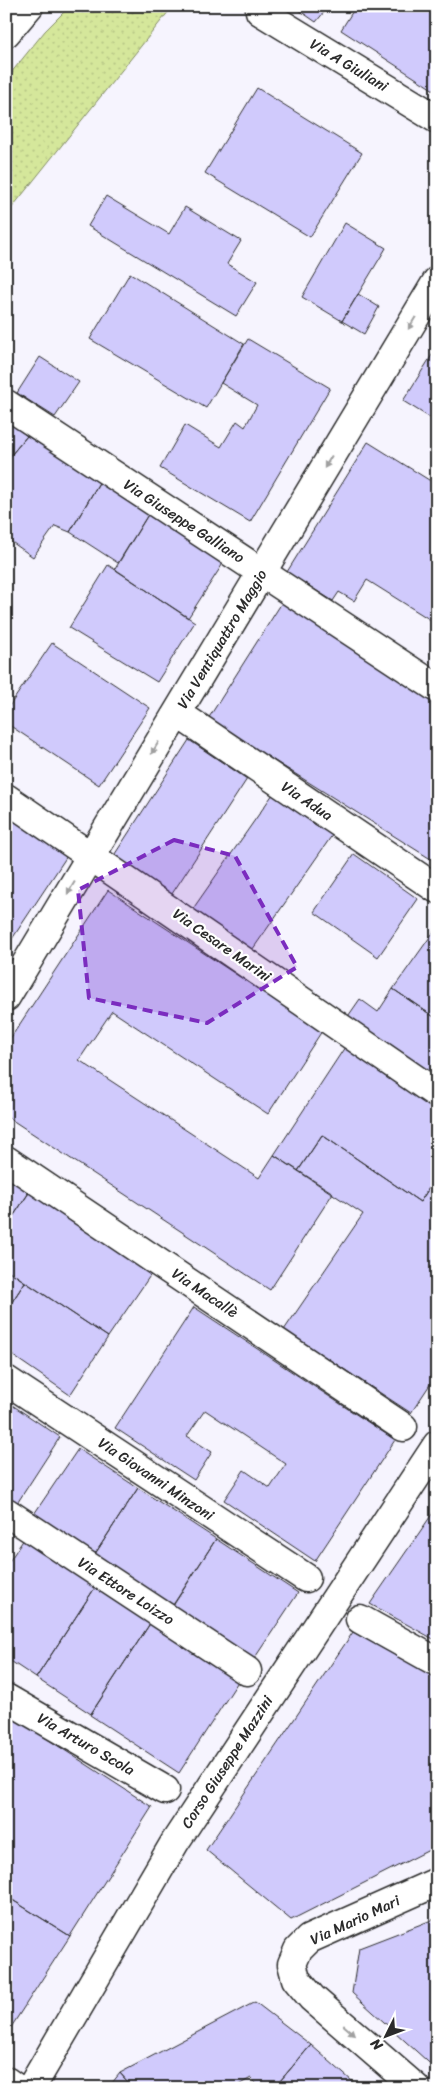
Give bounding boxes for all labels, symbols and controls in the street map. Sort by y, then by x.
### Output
street label: Via A Giuliani [305,31,394,99]
one-way arrow [407,316,416,329]
one-way arrow [324,455,333,468]
street label: Via Giuseppe Galliano [118,472,250,570]
street label: Via Ventiquattro Maggio [170,564,274,714]
one-way arrow [150,742,159,755]
street label: Via Adua [276,774,339,828]
one-way arrow [66,881,75,894]
street label: Via Cesare Marini [167,901,277,989]
street label: Via Macallè [166,1261,244,1325]
street label: Via Giovanni Minzoni [92,1430,220,1528]
street label: Via Ettore Loizzo [72,1550,180,1632]
street label: Corso Giuseppe Mazzini [174,1690,280,1834]
street label: Via Arturo Scola [32,1705,140,1783]
street label: Via Mario Mari [306,1887,405,1952]
north arrow [360,2012,410,2062]
one-way arrow [343,2024,355,2036]
text: N [364,2032,390,2057]

